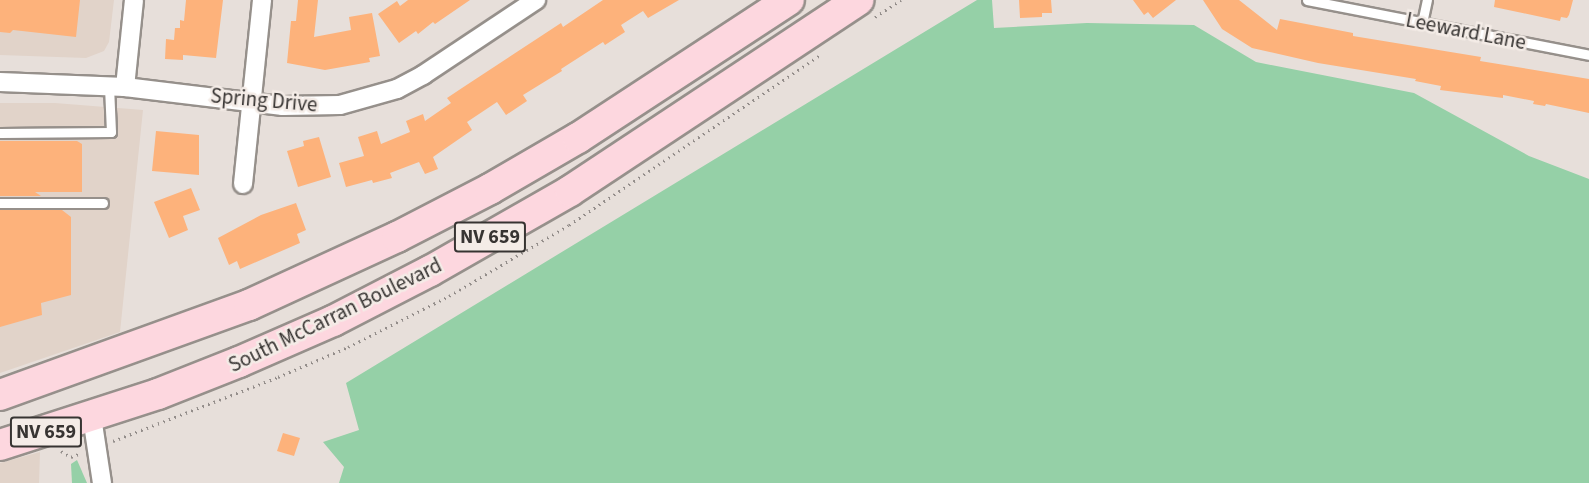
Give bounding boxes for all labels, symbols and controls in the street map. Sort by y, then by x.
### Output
street label: Leeward Lane [1404,7,1528,55]
street label: Spring Drive [210,83,318,117]
road number: NV 659 [452,220,528,254]
street label: South McCarran Boulevard [224,252,446,378]
road number: NV 659 [9,415,84,449]

